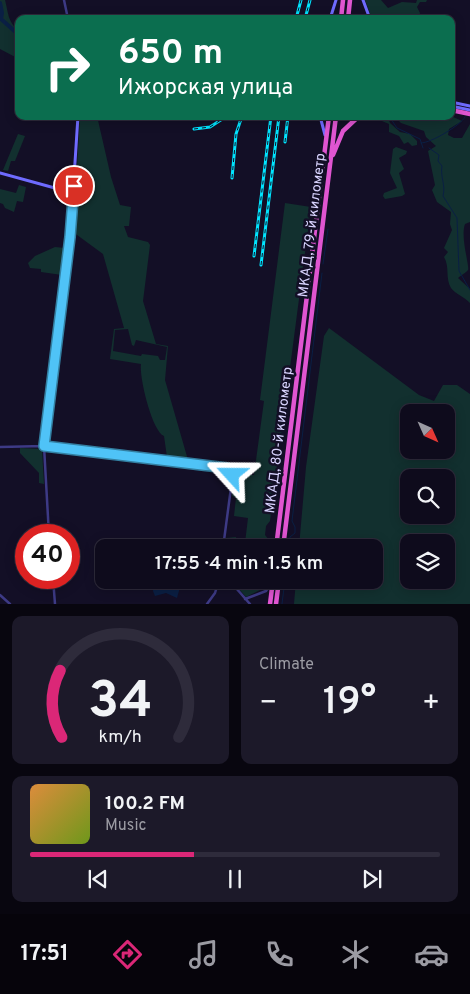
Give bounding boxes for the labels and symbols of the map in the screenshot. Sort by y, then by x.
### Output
street label: МКАД, 79-й километр [295,152,330,298]
pin [53,165,95,207]
street label: МКАД, 80-й километр [262,366,297,514]
north arrow [400,404,455,459]
position arrow [205,448,257,500]
speed limit sign: 40 [15,524,80,589]

